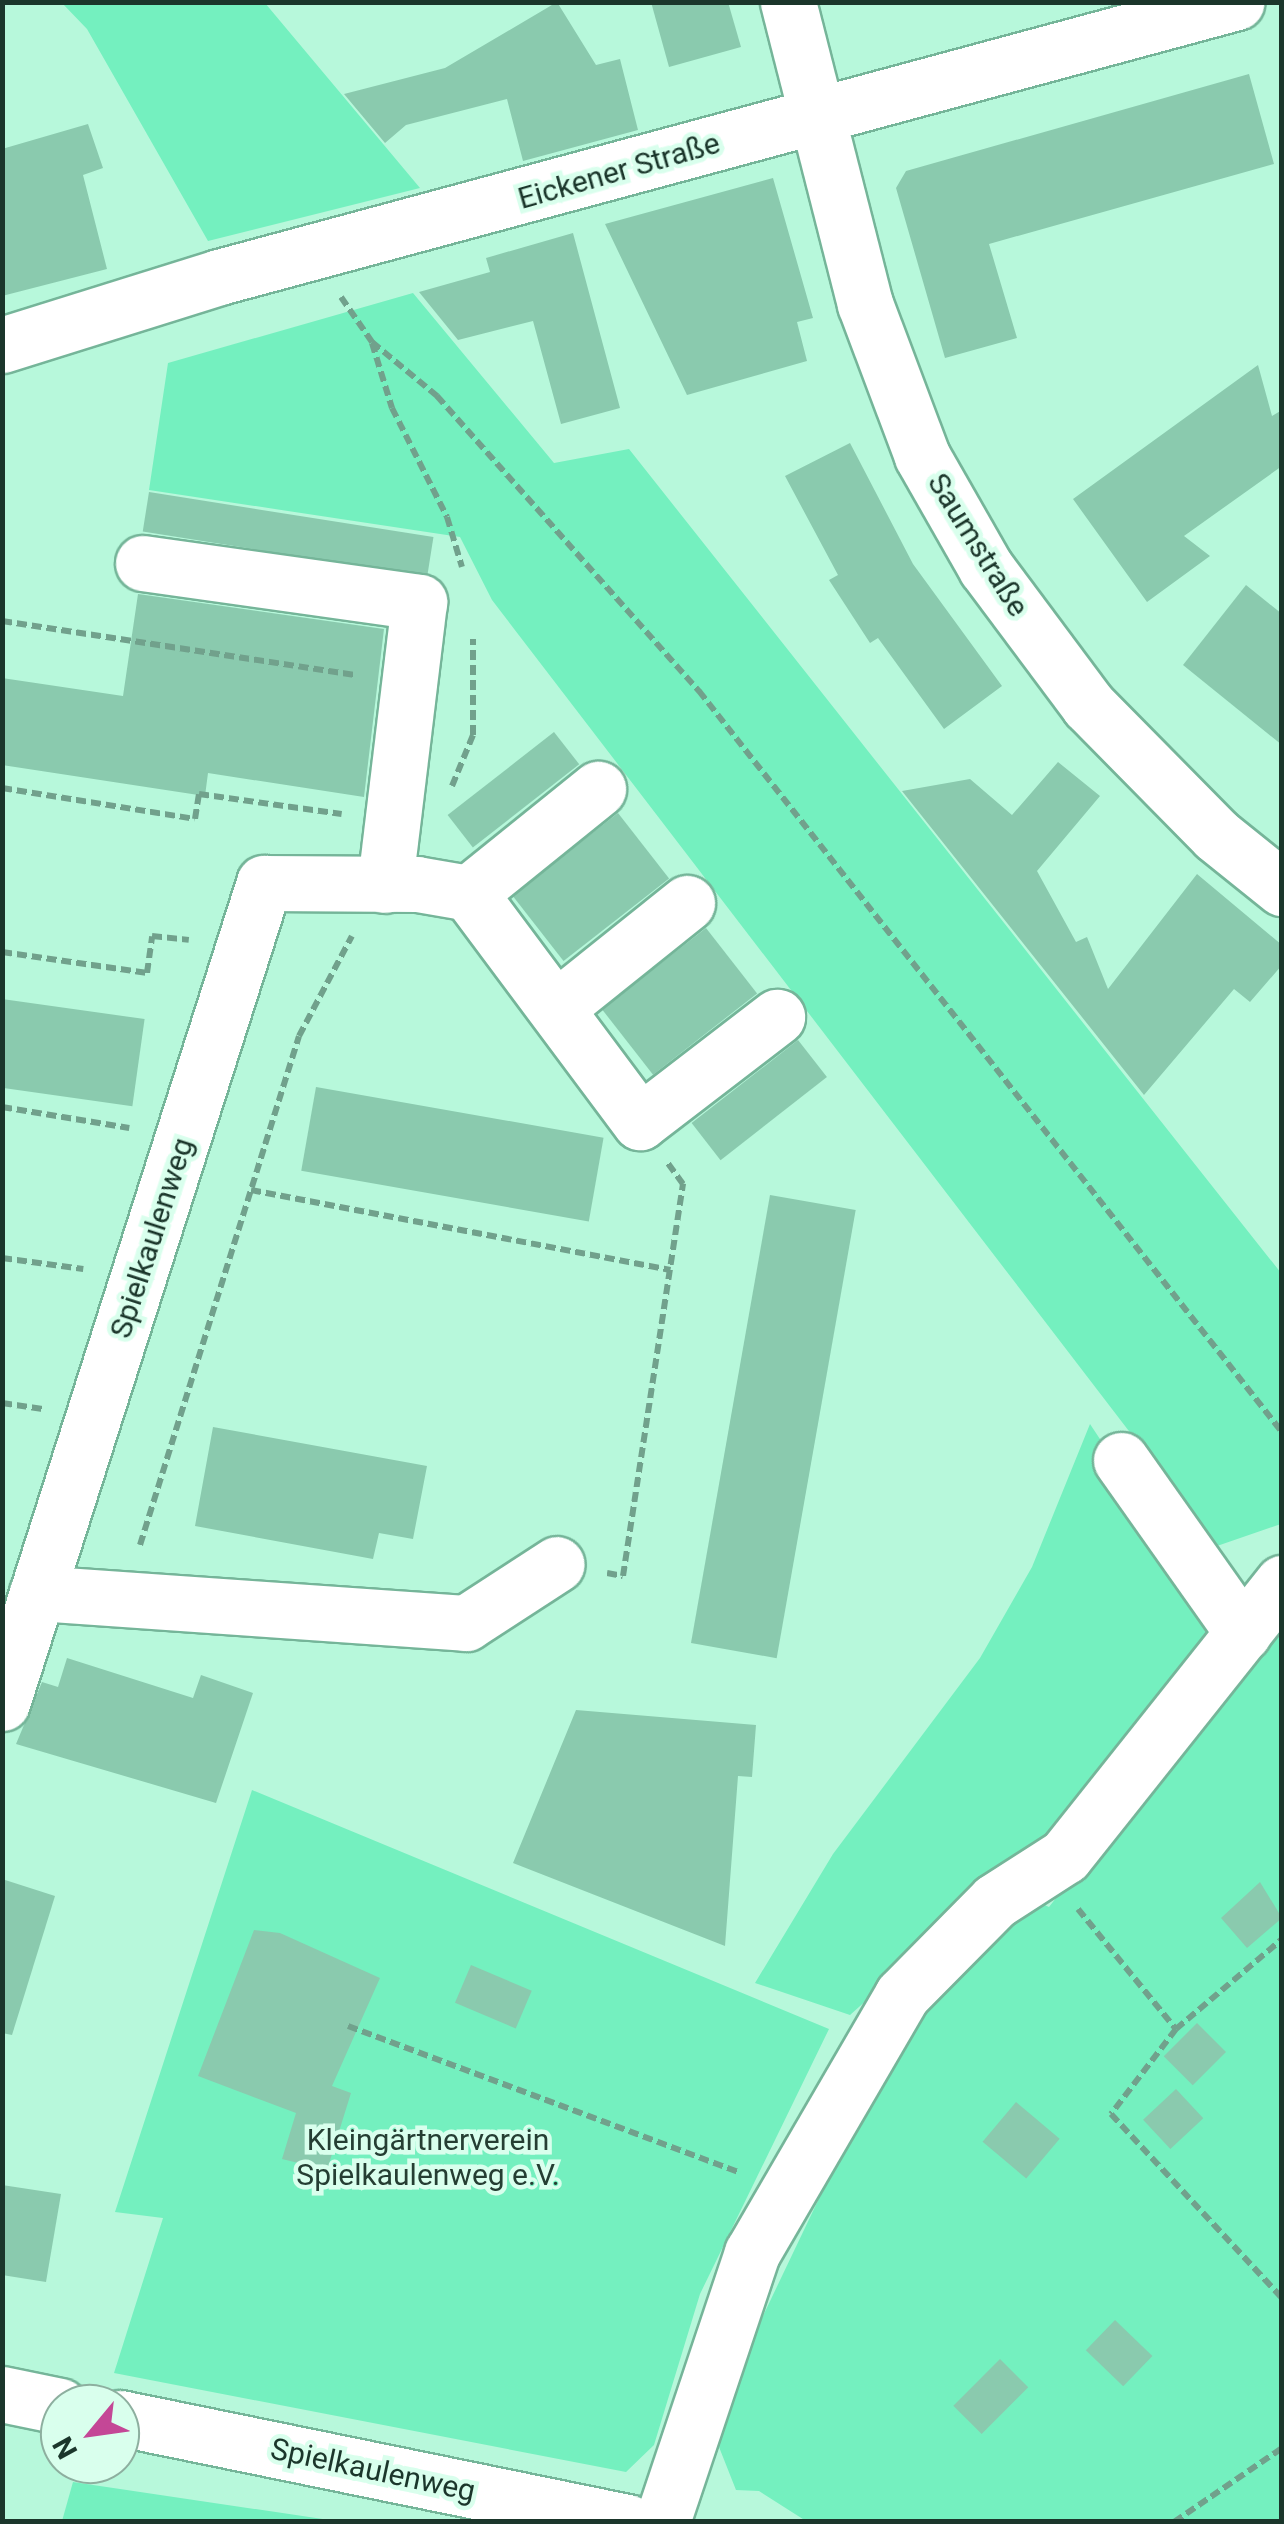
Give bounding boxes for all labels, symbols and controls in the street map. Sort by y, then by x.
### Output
street label: Eickener Straße [514,125,724,217]
street label: Saumstraße [920,467,1036,623]
street label: Spielkaulenweg [103,1133,201,1343]
park label: Kleingärtnerverein Spielkaulenweg e.V. [296,2122,560,2192]
north arrow [40,2384,140,2484]
text: N [46,2431,84,2464]
street label: Spielkaulenweg [267,2431,479,2509]

